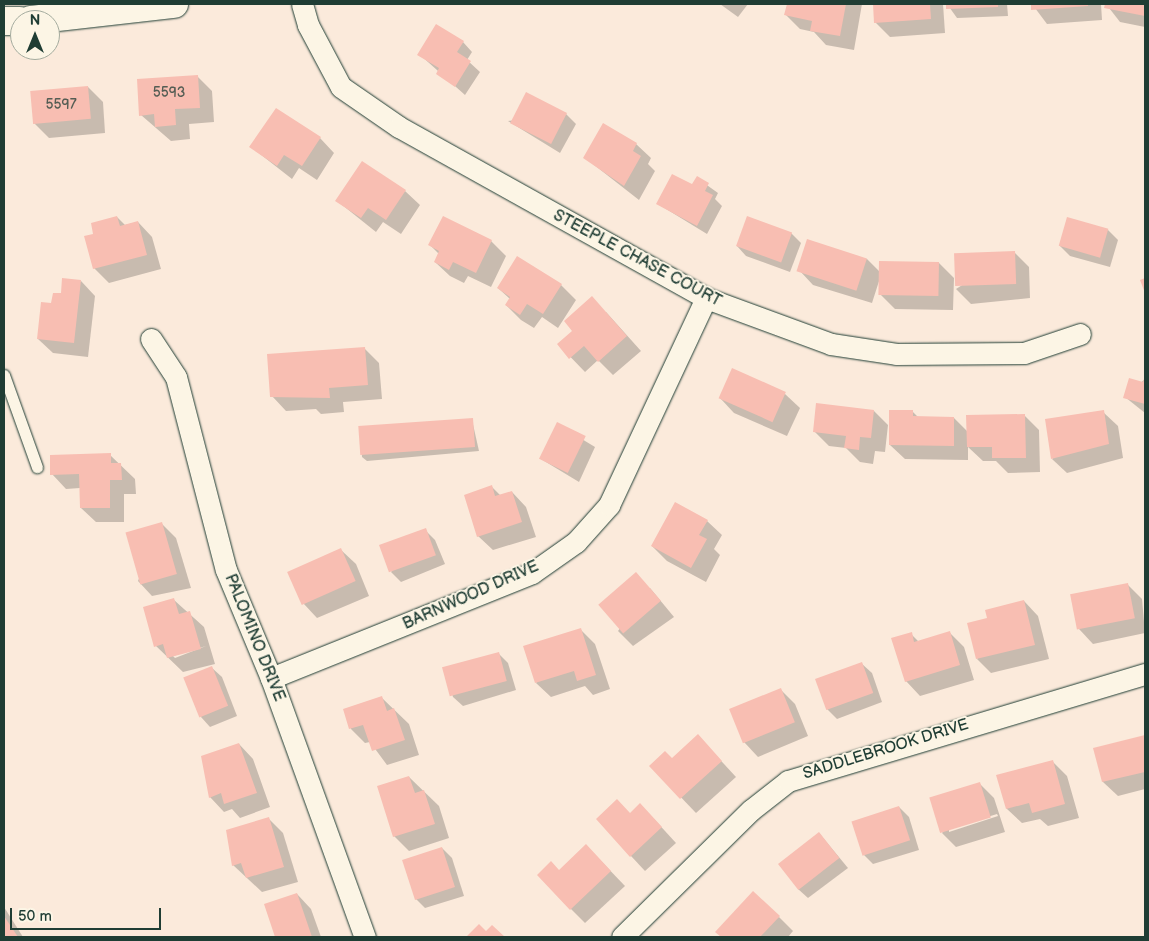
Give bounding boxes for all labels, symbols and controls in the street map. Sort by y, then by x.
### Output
north arrow [10,10,60,60]
text: N [30,12,40,29]
house number: 5593 [153,85,185,101]
house number: 5597 [45,97,77,113]
street label: STEEPLE CHASE COURT [550,206,724,312]
street label: BARNWOOD DRIVE [400,557,542,635]
street label: PALOMINO DRIVE [220,572,288,704]
street label: SADDLEBROOK DRIVE [801,716,971,784]
scale bar [12,898,164,930]
text: 50 m [18,907,52,926]

